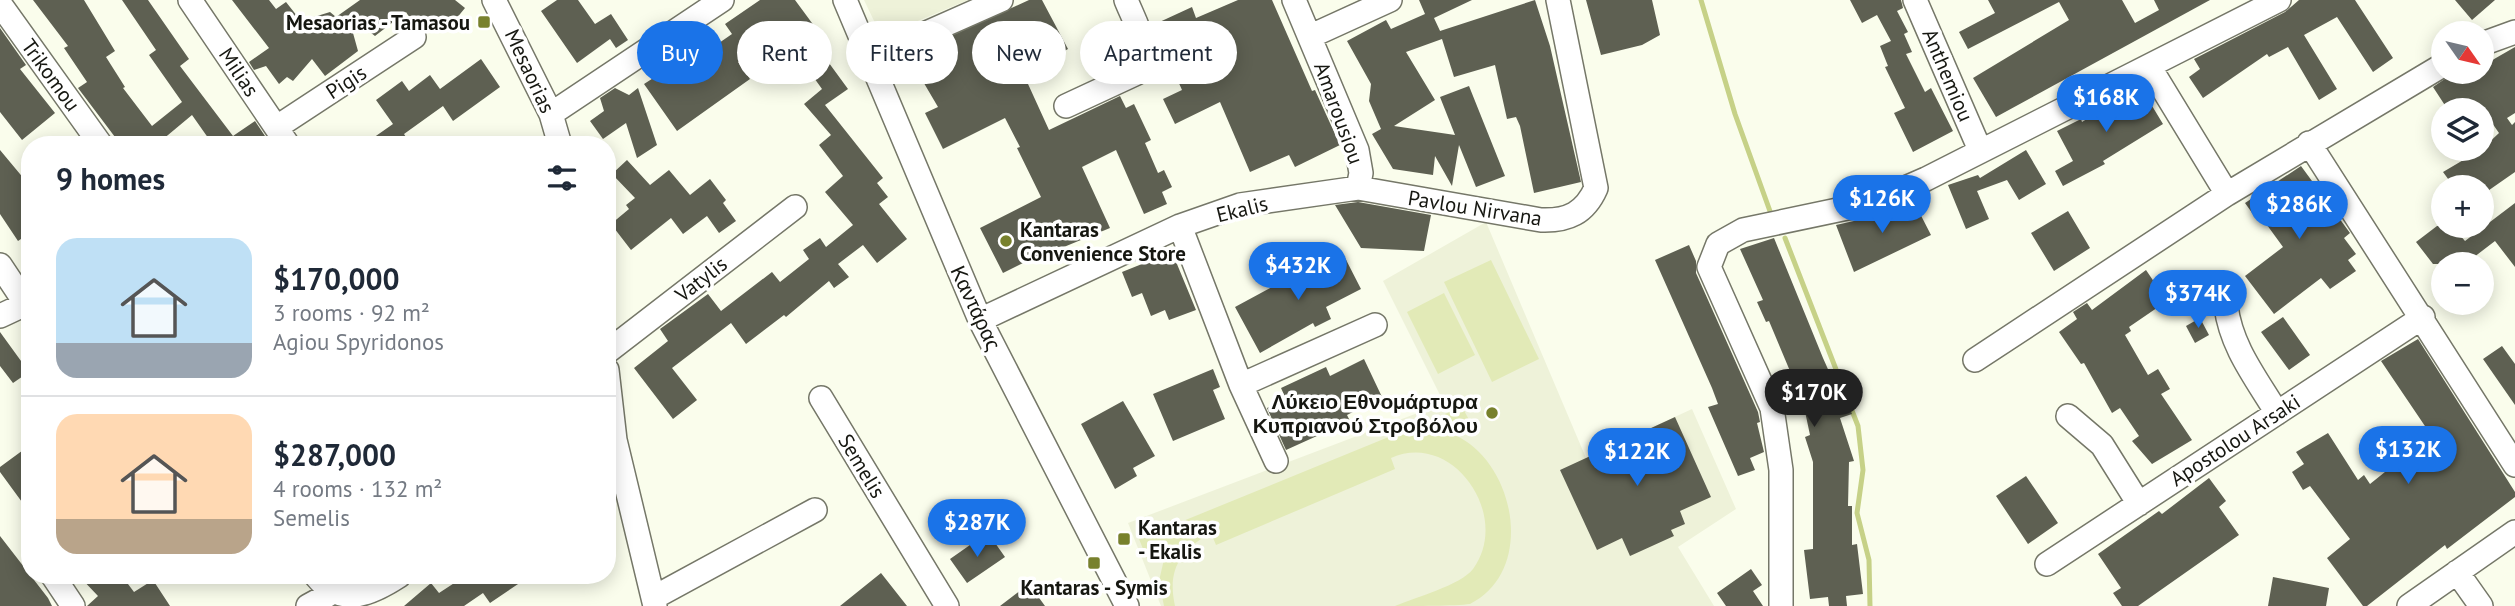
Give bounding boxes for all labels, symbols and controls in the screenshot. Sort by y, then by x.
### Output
place label: Mesaorias - Tamasou [286,9,470,36]
marker: Mesaorias - Tamasou [476,14,492,30]
chip: Buy [637,21,723,84]
chip: Rent [737,21,832,84]
chip: Filters [846,21,958,84]
chip: New [972,21,1066,84]
chip: Apartment [1080,21,1237,84]
north arrow [2431,21,2494,84]
map controls [2431,21,2494,315]
street label: Anthemiou [1916,24,1980,126]
street label: Mesaorias [499,25,561,117]
street label: Trikomou [16,34,86,116]
street label: Milias [213,42,265,102]
street label: Amarousiou [1308,58,1370,168]
street label: Pigis [321,59,371,105]
pin: $168K [2057,74,2155,134]
text: $168K [2073,82,2139,111]
button: layers [2431,98,2494,161]
text: 9 homes [56,159,165,198]
icon: filters [543,159,581,197]
button: + [2431,175,2494,238]
pin: $126K [1833,176,1931,235]
pin: $286K [2250,182,2348,241]
text: $126K [1849,183,1915,212]
street label: Pavlou Nirvana [1406,184,1544,232]
text: $286K [2266,189,2332,218]
street label: Ekalis [1213,190,1271,228]
place label: Kantaras Convenience Store [1020,216,1186,267]
marker: Kantaras Convenience Store [998,233,1014,249]
pin: $432K [1249,243,1347,302]
street label: Vatylis [669,250,732,308]
text: $432K [1265,250,1331,279]
button: − [2431,252,2494,315]
text: $170,000 [273,259,400,298]
street label: Καντάρας [945,261,1007,355]
icon: home [112,266,196,350]
pin: $374K [2149,270,2247,330]
text: $374K [2165,278,2231,307]
text: 3 rooms · 92 m² [273,298,430,327]
text: Agiou Spyridonos [273,327,444,356]
pin: $170K [1765,370,1863,429]
text: $170K [1781,377,1847,406]
place label: Λύκειο Εθνομάρτυρα Κυπριανού Στροβόλου [1253,388,1478,439]
street label: Apostolou Arsaki [2165,388,2305,492]
marker: Λύκειο Εθνομάρτυρα Κυπριανού Στροβόλου [1484,405,1500,421]
pin: $132K [2359,426,2457,486]
pin: $122K [1588,428,1686,488]
street label: Semelis [832,429,892,503]
text: $132K [2375,434,2441,463]
text: $287,000 [273,435,396,474]
text: $122K [1604,436,1670,465]
icon: home [112,442,196,526]
text: 4 rooms · 132 m² [273,474,442,503]
pin: $287K [928,500,1026,559]
text: Semelis [273,503,350,532]
text: $287K [944,507,1010,536]
place label: Kantaras - Ekalis [1138,514,1217,565]
marker: Kantaras - Ekalis [1116,531,1132,547]
marker: Kantaras - Symis [1086,555,1102,571]
place label: Kantaras - Symis [1020,574,1168,601]

